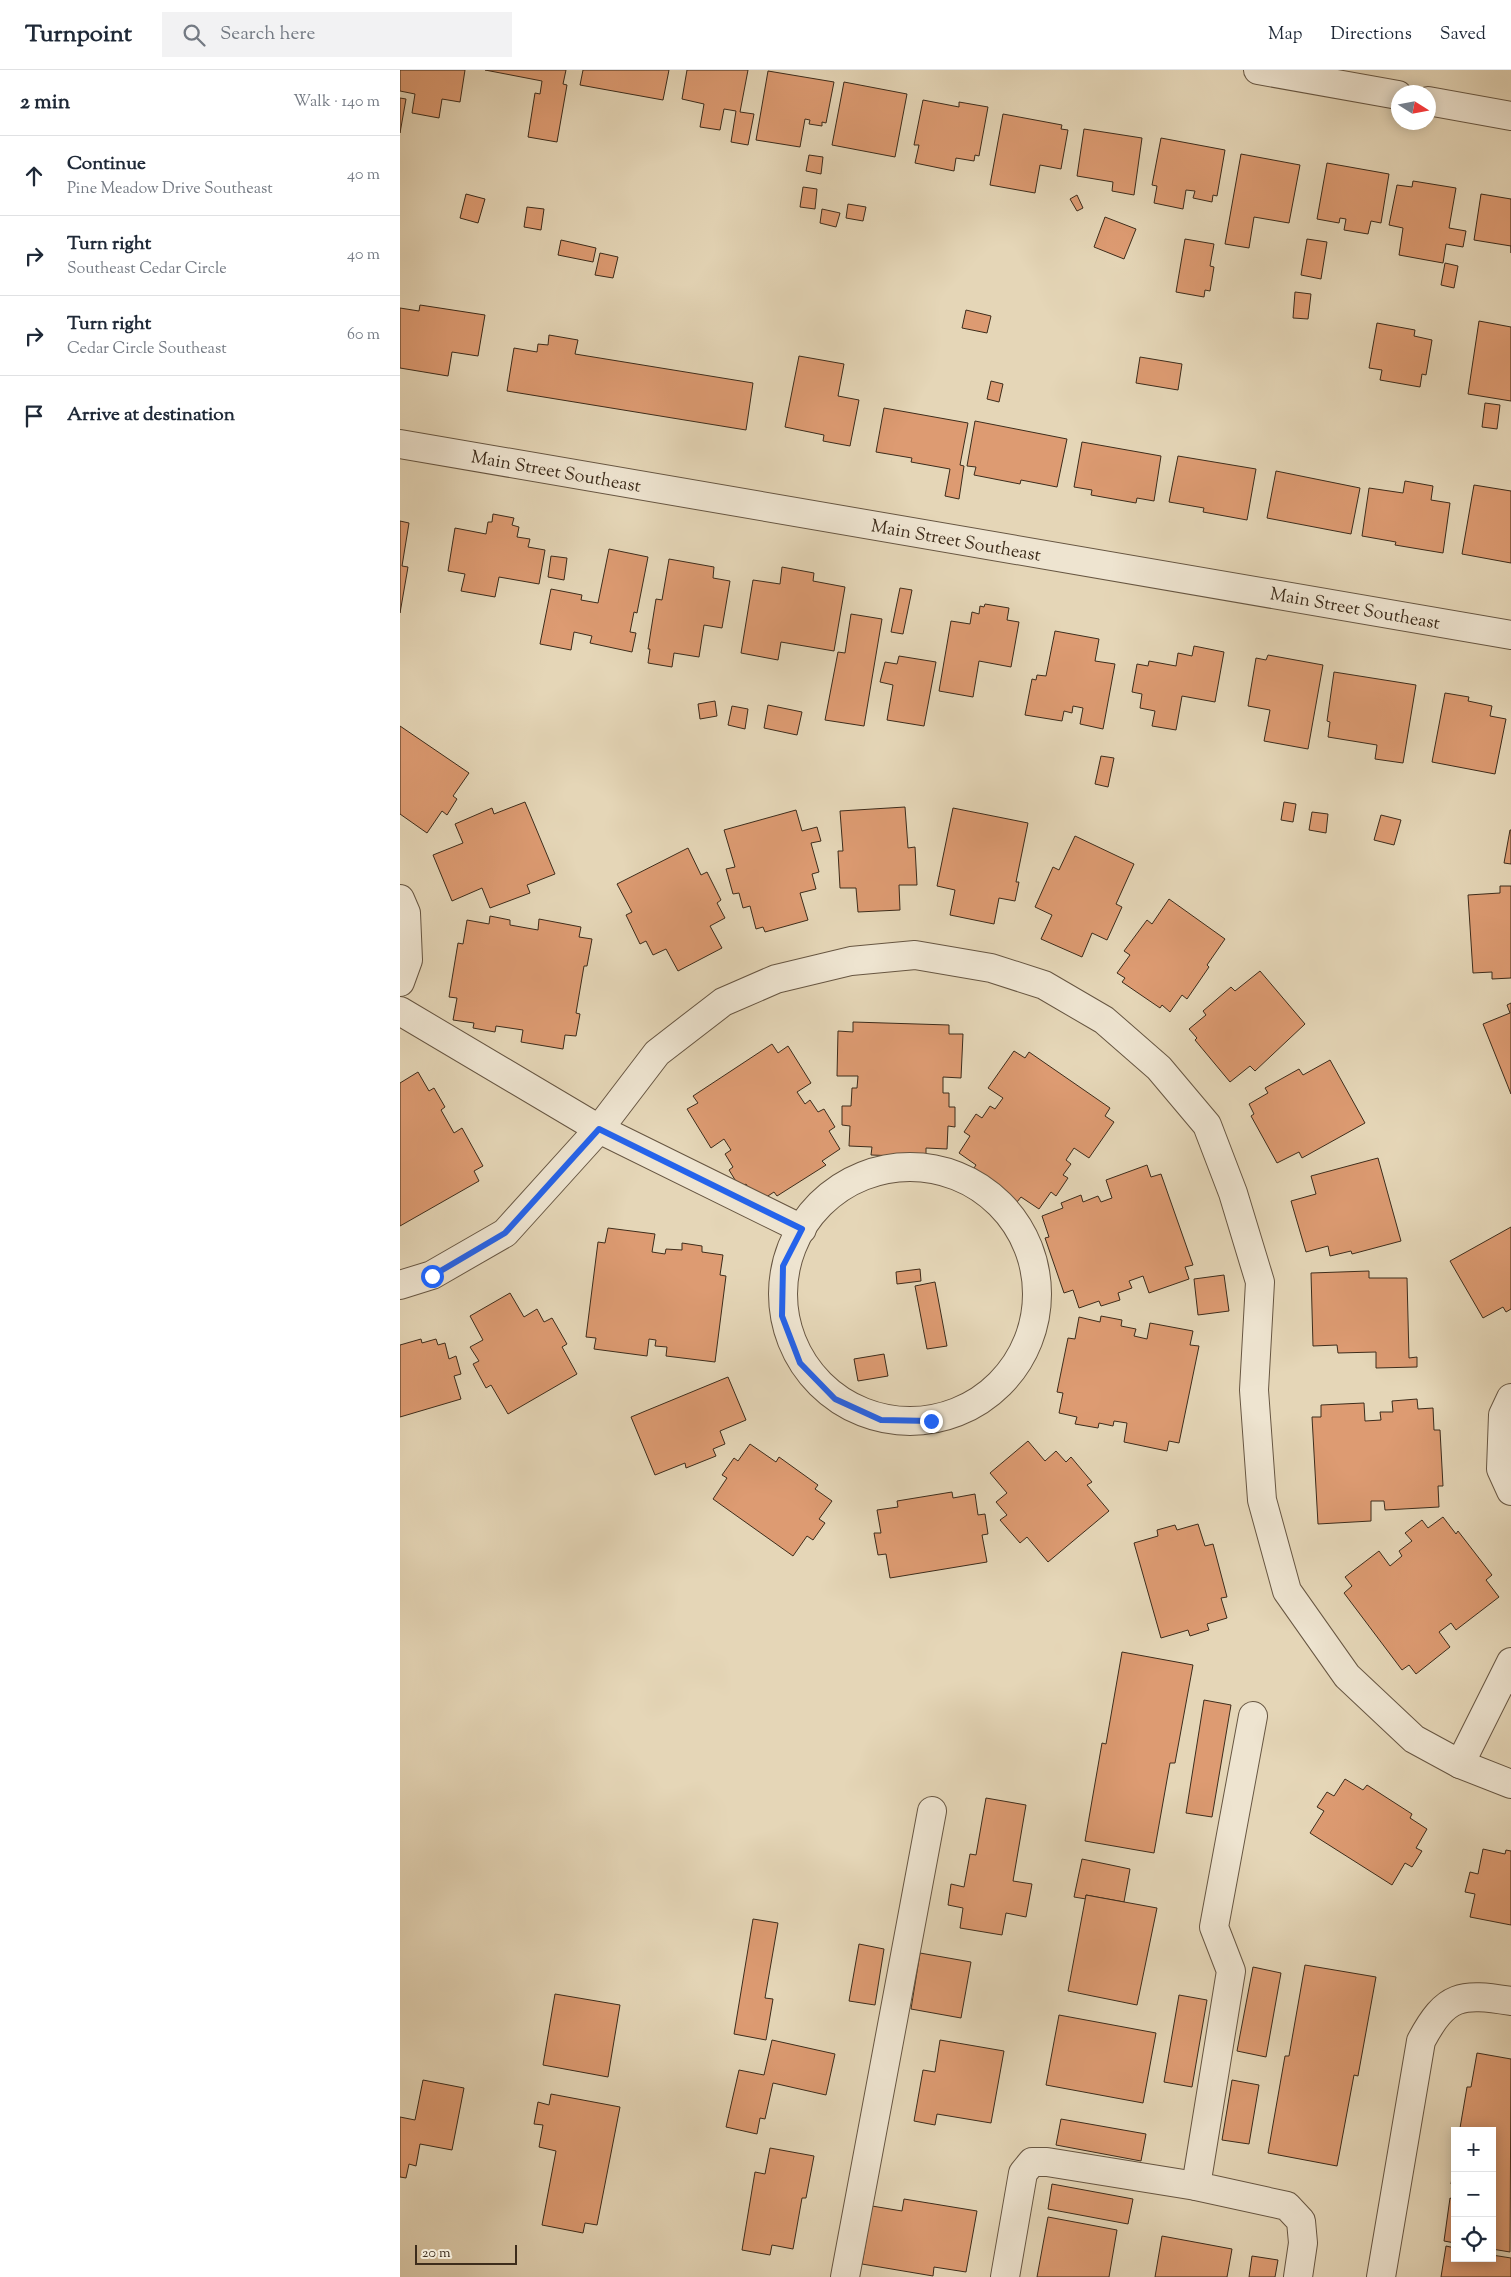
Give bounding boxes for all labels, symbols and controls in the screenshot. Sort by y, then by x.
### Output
search box [162,12,512,57]
text: Turnpoint [25,18,132,52]
icon: search [180,21,208,49]
text: Search here [220,21,315,48]
text: Map [1268,22,1303,48]
text: Directions [1331,22,1412,48]
text: Saved [1440,22,1486,48]
north arrow [1391,85,1436,130]
text: 2 min [20,88,70,118]
text: Walk · 140 m [293,91,380,114]
text: Continue [67,151,146,178]
icon: ahead [20,162,48,190]
text: 40 m [347,164,380,187]
text: Pine Meadow Drive Southeast [67,178,273,201]
text: Turn right [67,231,151,258]
icon: right [20,242,48,270]
text: 40 m [347,244,380,267]
text: Southeast Cedar Circle [67,258,227,281]
text: Turn right [67,311,151,338]
icon: right [20,322,48,350]
text: 60 m [347,324,380,347]
text: Cedar Circle Southeast [67,338,227,361]
icon: arrive [20,402,48,430]
text: Arrive at destination [67,402,235,429]
street label: Main Street Southeast [469,445,643,501]
street label: Main Street Southeast [869,514,1043,570]
street label: Main Street Southeast [1268,582,1442,638]
route start [421,1265,444,1288]
route end [920,1410,943,1433]
map controls [1451,2127,1496,2262]
button: + [1451,2127,1496,2172]
button: − [1451,2172,1496,2217]
button: locate [1451,2217,1496,2262]
scale bar [415,2242,518,2265]
text: 20 m [422,2244,451,2264]

